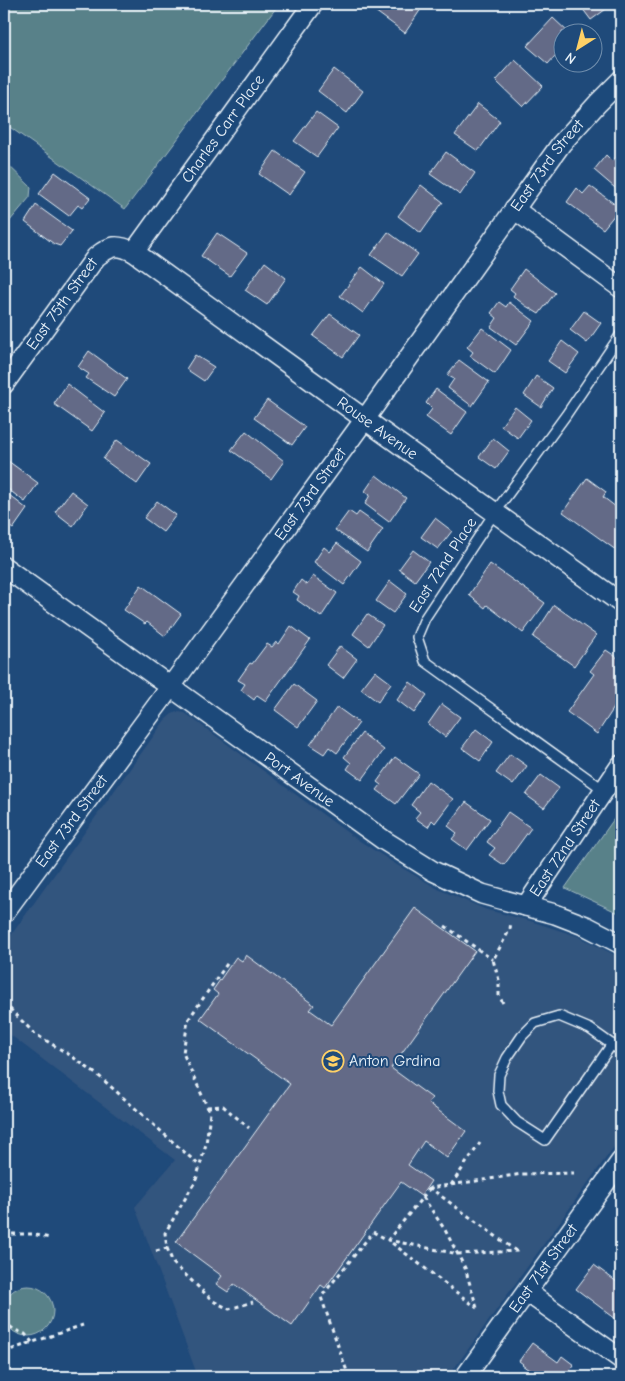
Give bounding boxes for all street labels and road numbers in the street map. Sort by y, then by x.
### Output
street label: Charles Carr Place [178,71,268,186]
street label: East 73rd Street [507,116,588,215]
street label: East 75th Street [23,254,102,353]
street label: Rouse Avenue [334,393,421,463]
street label: East 73rd Street [271,444,350,544]
street label: East 72nd Place [406,514,480,616]
street label: Port Avenue [261,748,338,811]
street label: East 73rd Street [32,771,112,871]
street label: East 72nd Street [526,796,604,900]
street label: East 71st Street [505,1220,582,1316]

